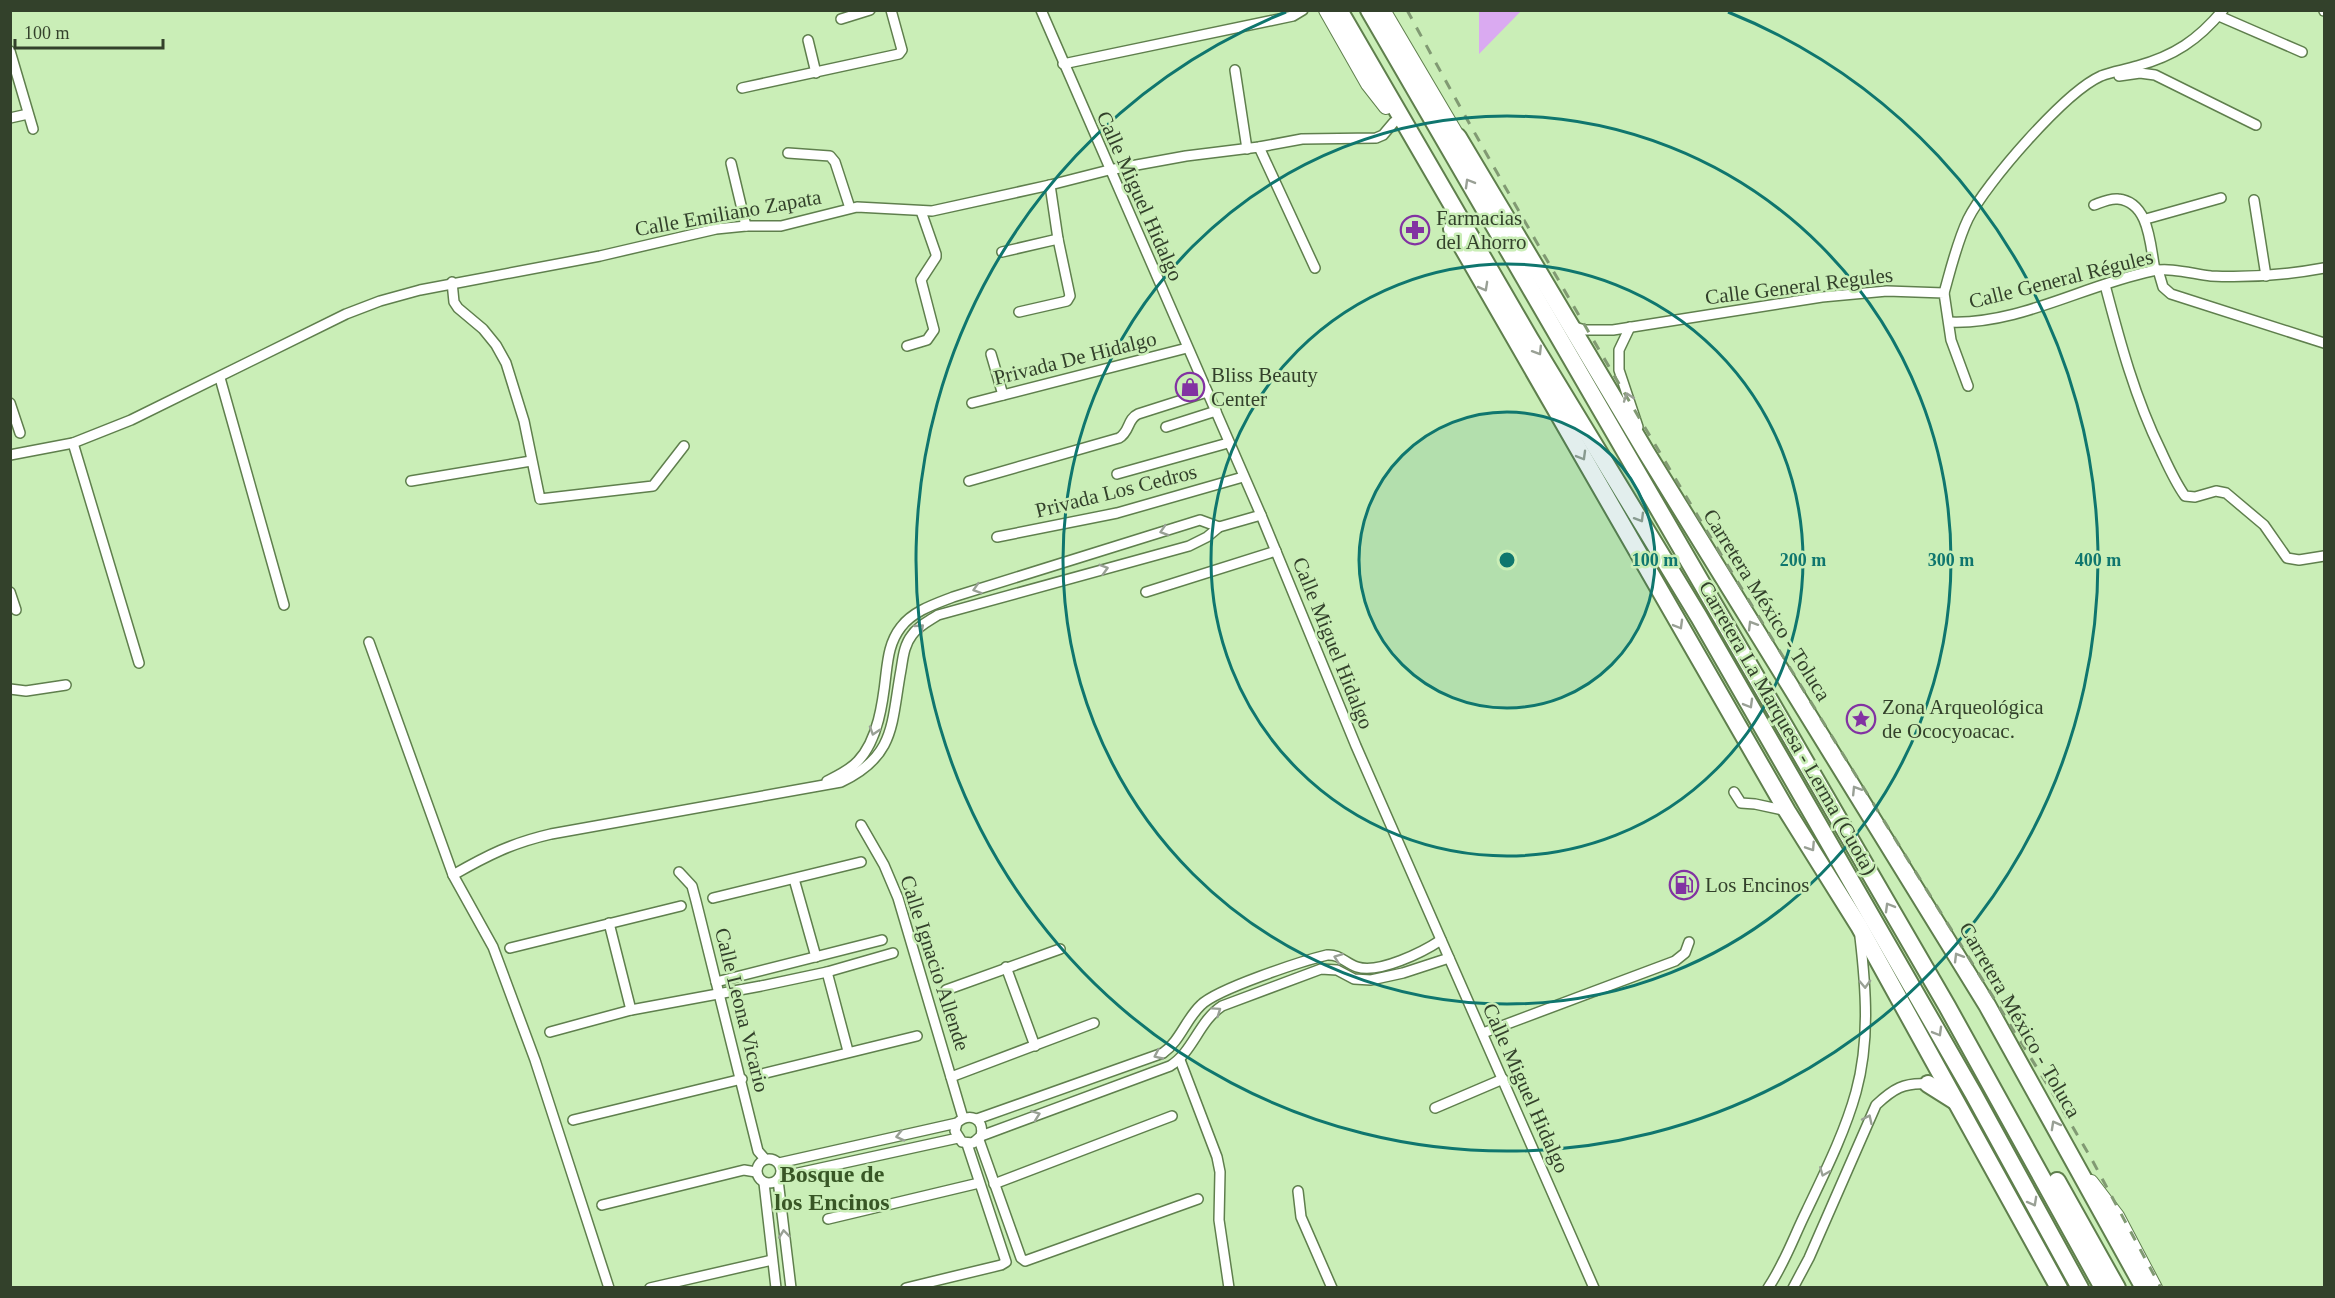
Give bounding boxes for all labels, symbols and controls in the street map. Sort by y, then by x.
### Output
scale bar [15,12,164,50]
text: 100 m [24,23,70,43]
street label: Calle Miguel Hidalgo [1092,107,1188,285]
one-way arrow [1465,178,1477,189]
street label: Calle Emiliano Zapata [633,185,824,241]
place label: Farmacias del Ahorro [1436,206,1526,254]
pharmacy icon: Farmacias del Ahorro [1399,214,1431,246]
street label: Calle General Régules [1966,245,2156,313]
street label: Calle General Regules [1704,263,1894,309]
one-way arrow [1477,281,1488,291]
street label: Privada De Hidalgo [991,326,1159,390]
one-way arrow [1530,345,1542,355]
place label: Bliss Beauty Center [1211,363,1318,411]
shop icon: Bliss Beauty Center [1174,371,1206,403]
one-way arrow [1622,392,1635,403]
one-way arrow [1575,450,1586,460]
street label: Privada Los Cedros [1033,459,1199,523]
street label: Carretera México - Toluca [1698,505,1836,706]
one-way arrow [1632,512,1644,522]
one-way arrow [1159,524,1170,537]
centre of rings [1497,550,1517,570]
text: 100 m [1632,550,1678,570]
text: 200 m [1780,550,1826,570]
text: 300 m [1928,550,1974,570]
text: 400 m [2075,550,2121,570]
street label: Calle Miguel Hidalgo [1288,554,1378,732]
one-way arrow [1098,564,1109,576]
street label: Carretera La Marquesa - Lerma (Cuota) [1694,577,1882,879]
one-way arrow [972,582,983,594]
one-way arrow [1672,619,1684,629]
one-way arrow [1748,621,1760,631]
one-way arrow [913,624,924,635]
place label: Zona Arqueológica de Ococyoacac. [1882,695,2044,743]
one-way arrow [1742,698,1753,708]
place icon: Zona Arqueológica de Ococyoacac. [1845,703,1877,735]
one-way arrow [869,725,881,736]
one-way arrow [1852,786,1863,797]
one-way arrow [1804,840,1815,851]
fuel station icon: Los Encinos [1668,869,1700,901]
street label: Calle Ignacio Allende [895,872,975,1054]
place label: Los Encinos [1705,873,1809,897]
one-way arrow [1885,903,1896,913]
street label: Carretera México - Toluca [1954,918,2086,1122]
street label: Calle Leona Vicario [710,925,774,1095]
one-way arrow [1334,953,1344,966]
one-way arrow [1954,953,1965,963]
one-way arrow [1858,980,1871,989]
street label: Calle Miguel Hidalgo [1478,999,1574,1177]
one-way arrow [1210,1007,1221,1018]
one-way arrow [1930,1026,1942,1036]
one-way arrow [1153,1047,1164,1059]
one-way arrow [1030,1110,1041,1123]
one-way arrow [1861,1115,1873,1126]
one-way arrow [2051,1121,2063,1132]
one-way arrow [895,1129,905,1142]
district label: Bosque de los Encinos [774,1161,890,1215]
one-way arrow [1819,1166,1831,1177]
one-way arrow [2026,1196,2037,1207]
one-way arrow [779,1229,791,1238]

